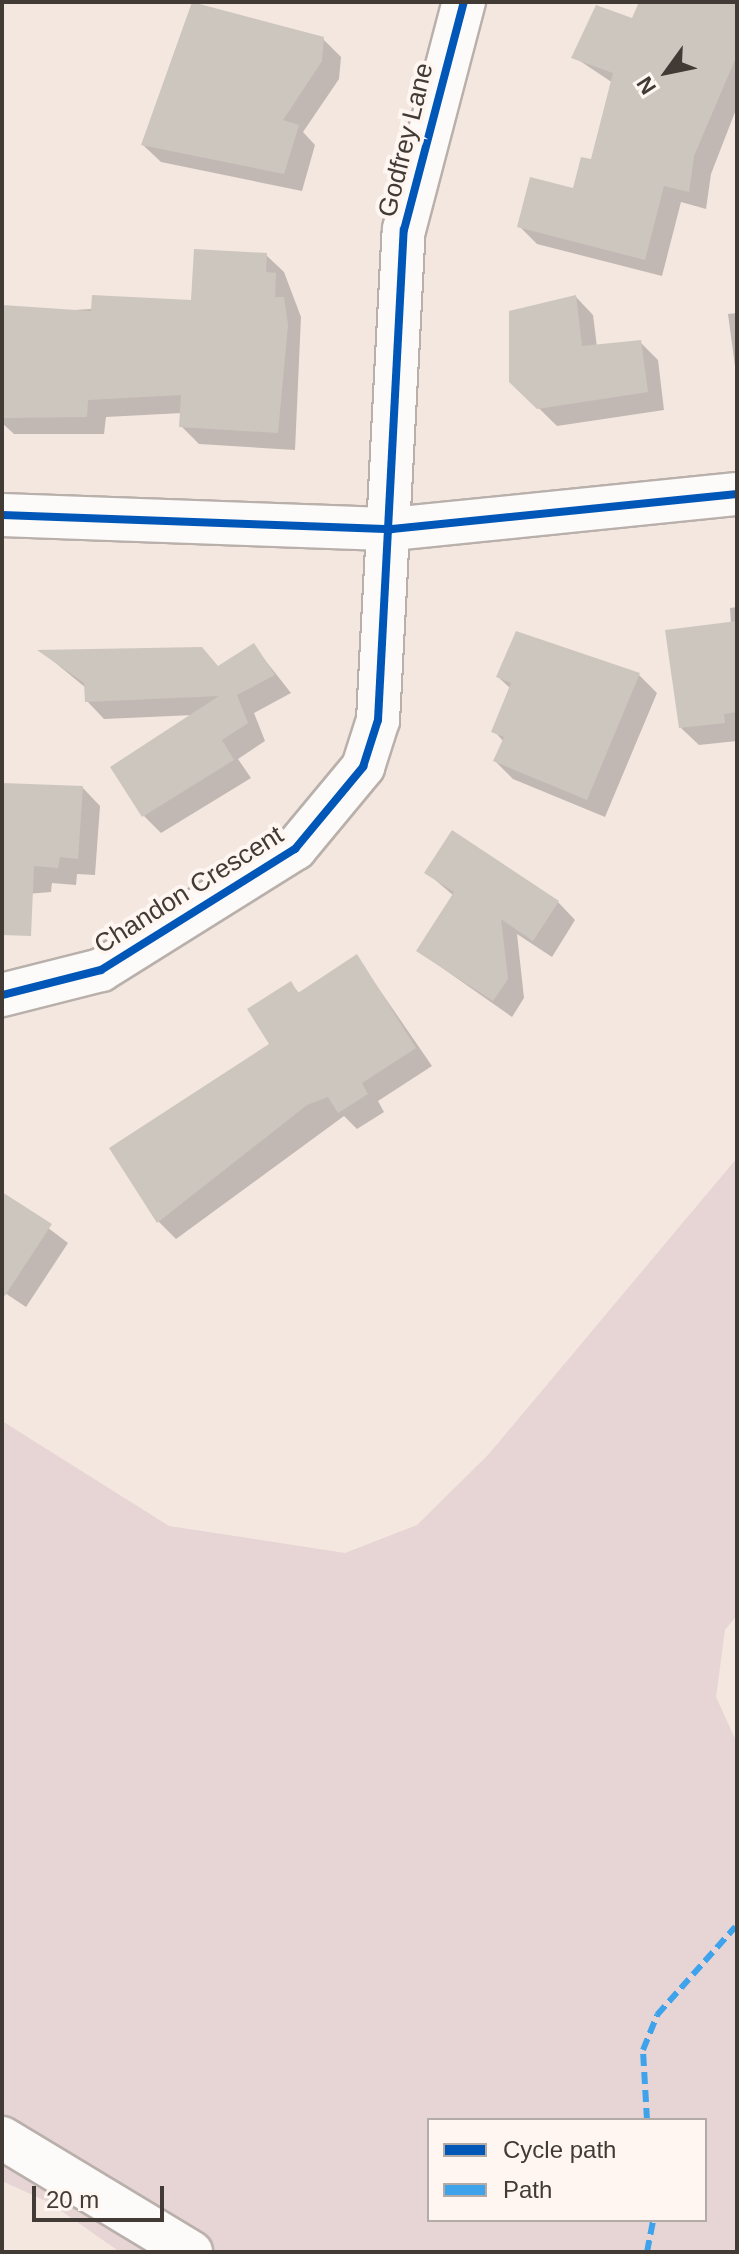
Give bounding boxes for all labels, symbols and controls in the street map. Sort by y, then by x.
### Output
north arrow [627,32,707,112]
street label: Godfrey Lane [372,60,440,220]
text: N [632,72,661,99]
street label: Chandon Crescent [89,819,289,961]
legend [427,2118,707,2222]
text: Cycle path [503,2136,616,2163]
scale bar [36,2170,168,2220]
text: Path [503,2176,552,2203]
text: 20 m [46,2186,99,2213]

